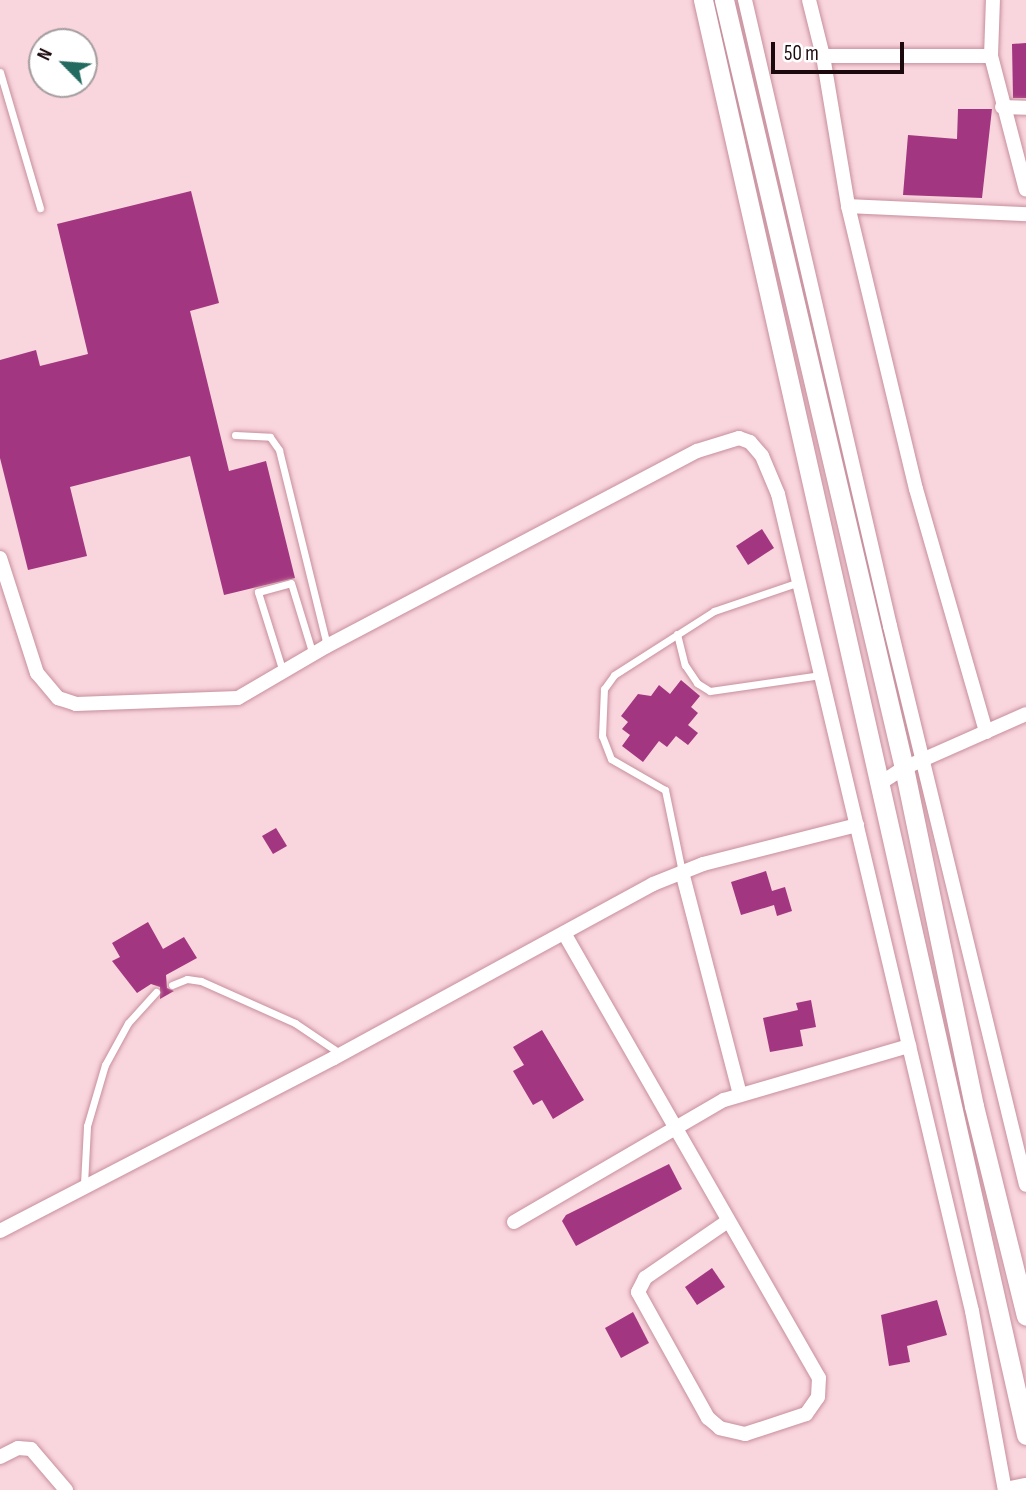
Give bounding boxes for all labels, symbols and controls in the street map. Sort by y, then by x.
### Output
north arrow [28,28,98,98]
scale bar [774,28,907,72]
text: 50 m [784,41,819,66]
text: N [33,45,58,64]

